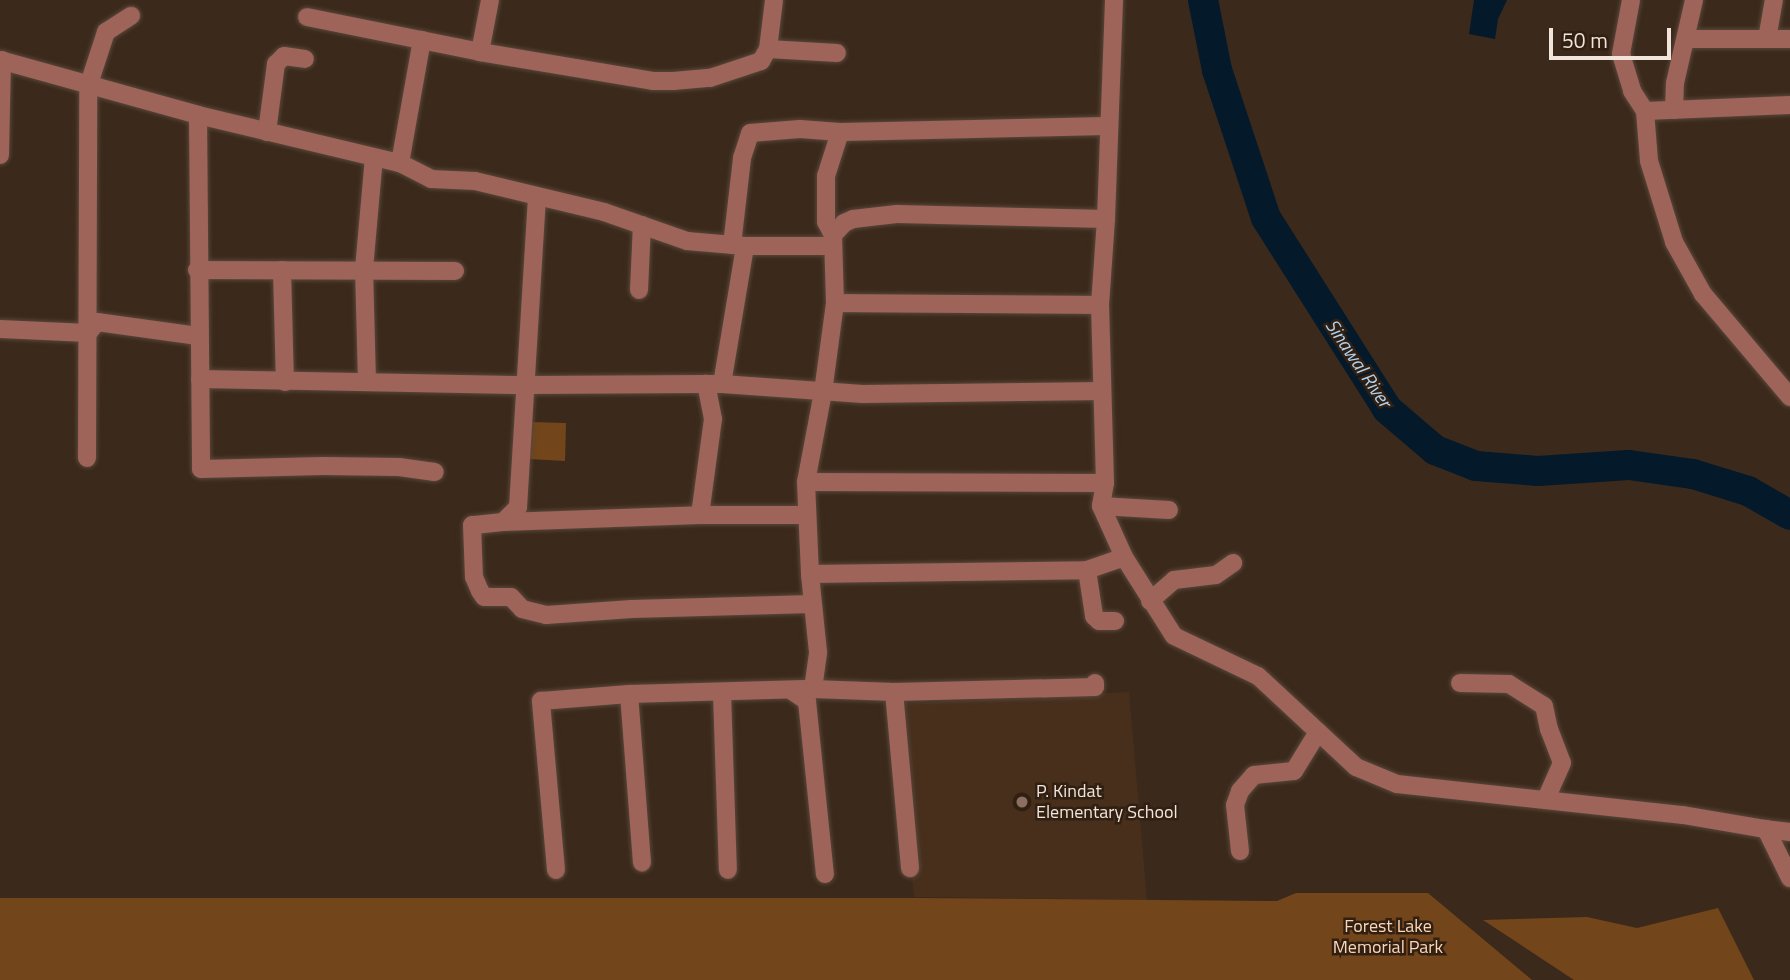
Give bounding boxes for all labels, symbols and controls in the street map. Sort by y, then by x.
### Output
scale bar [1552,14,1674,58]
text: 50 m [1562,24,1608,56]
water label: Sinawal River [1321,314,1397,412]
place label: P. Kindat Elementary School [1036,781,1178,824]
marker: P. Kindat Elementary School [1014,794,1030,810]
park label: Forest Lake Memorial Park [1333,916,1443,958]

